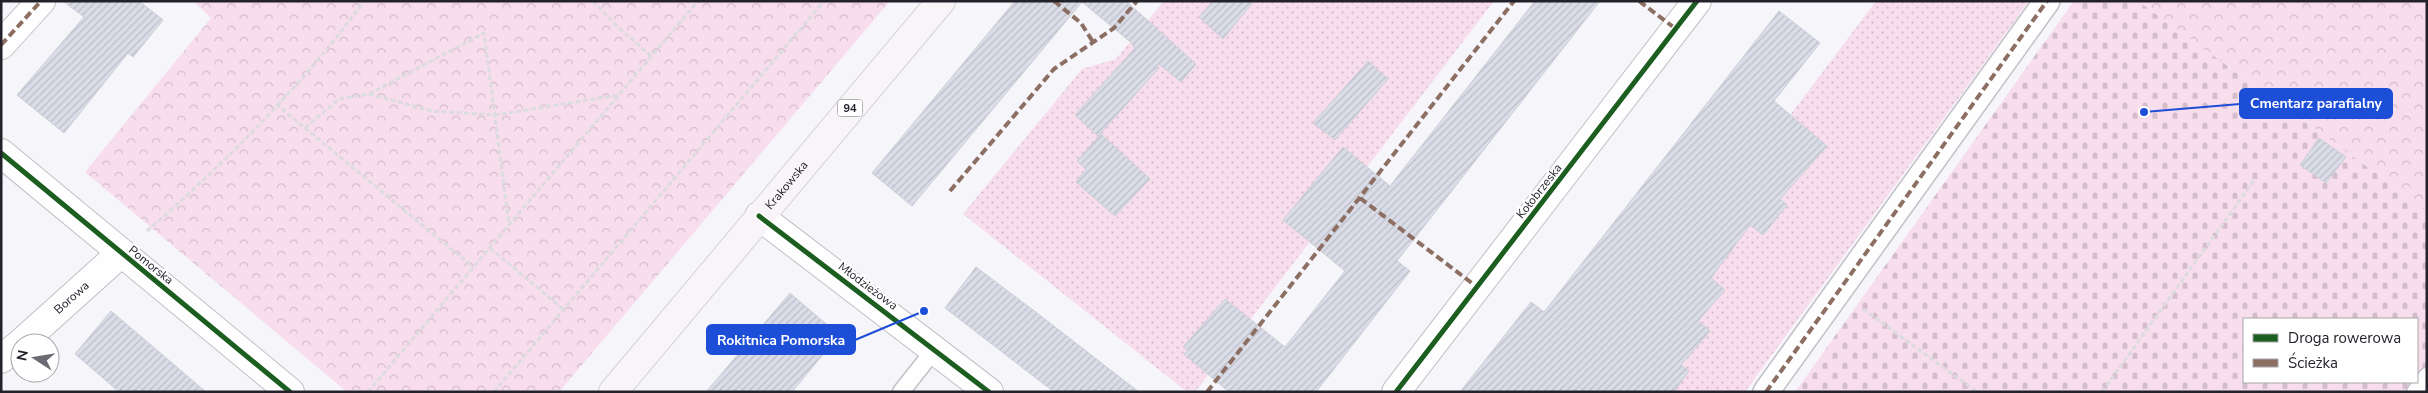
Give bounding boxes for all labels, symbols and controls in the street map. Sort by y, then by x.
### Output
callout: Cmentarz parafialny [2240,89,2392,118]
text: Cmentarz parafialny [2250,94,2383,113]
road number: 94 [838,100,862,116]
street label: Krakowska [762,158,812,213]
street label: Kołobrzeska [1513,160,1565,222]
street label: Pomorska [125,242,177,288]
street label: Młodzieżowa [835,258,901,314]
street label: Borowa [51,278,93,318]
legend [2243,318,2418,383]
callout: Rokitnica Pomorska [707,325,855,354]
text: Droga rowerowa [2288,328,2401,348]
text: Rokitnica Pomorska [717,331,845,350]
north arrow [10,333,60,383]
text: N [12,348,33,363]
text: Ścieżka [2288,352,2338,373]

